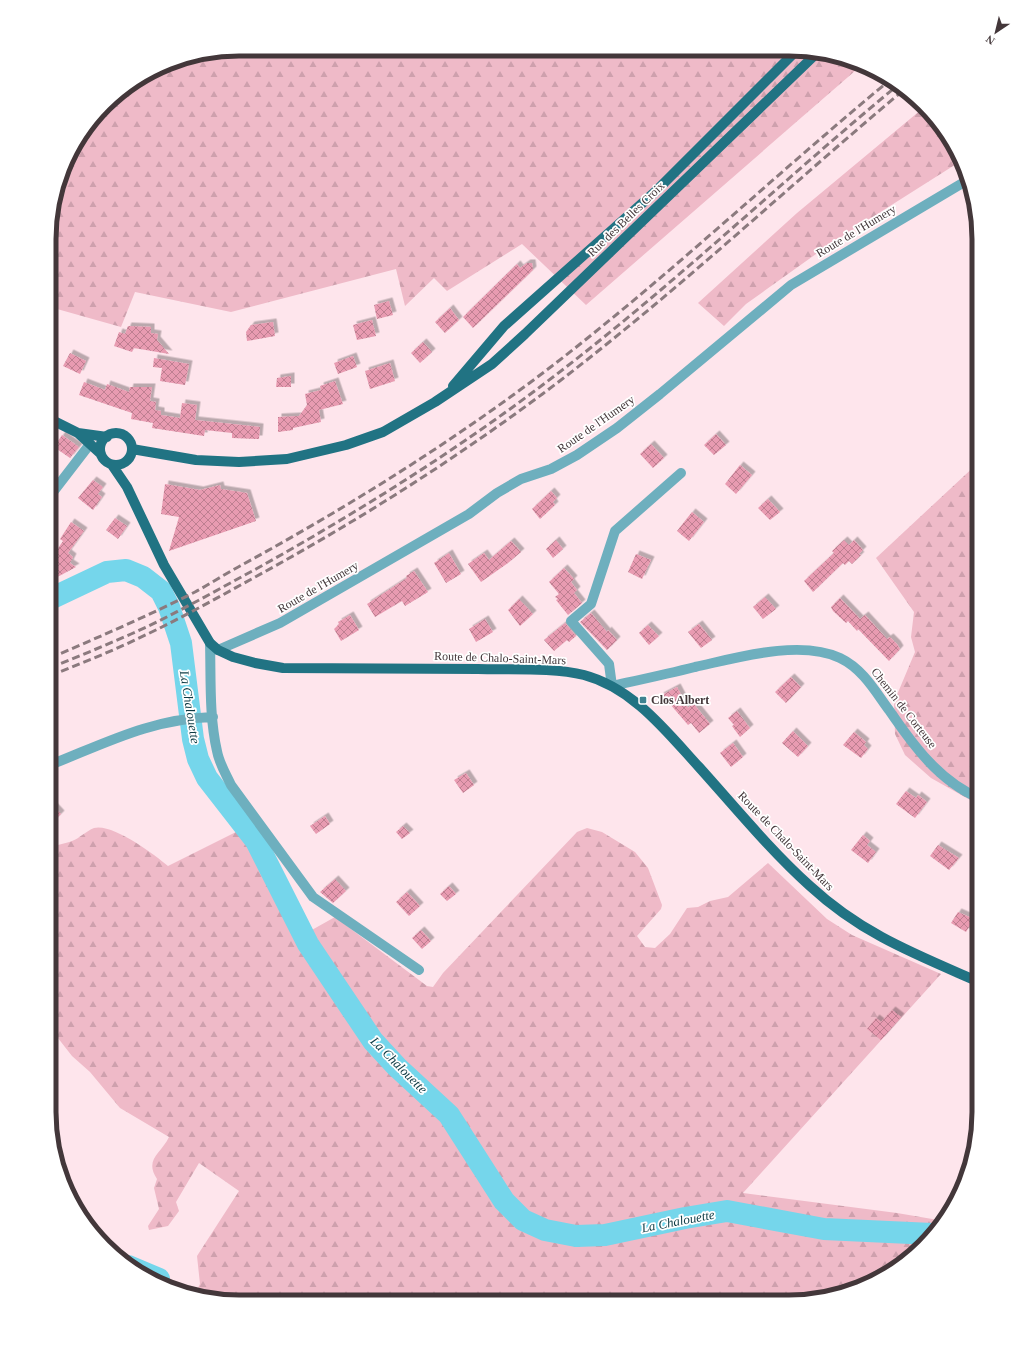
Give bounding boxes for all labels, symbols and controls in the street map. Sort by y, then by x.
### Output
north arrow [976,12,1016,52]
text: N [984,33,997,47]
street label: Rue des Belles Croix [585,179,667,259]
street label: Route de l'Humery [813,202,899,260]
street label: Route de l'Humery [555,392,637,456]
street label: Route de l'Humery [275,558,361,616]
street label: Route de Chalo-Saint-Mars [434,649,567,667]
street label: Chemin de Corteuse [868,665,940,751]
water label: La Chalouette [177,668,203,745]
place label: Clos Albert [651,693,709,707]
marker: Clos Albert [638,695,648,705]
street label: Route de Chalo-Saint-Mars [735,789,837,894]
water label: La Chalouette [367,1033,431,1097]
water label: La Chalouette [639,1207,716,1236]

